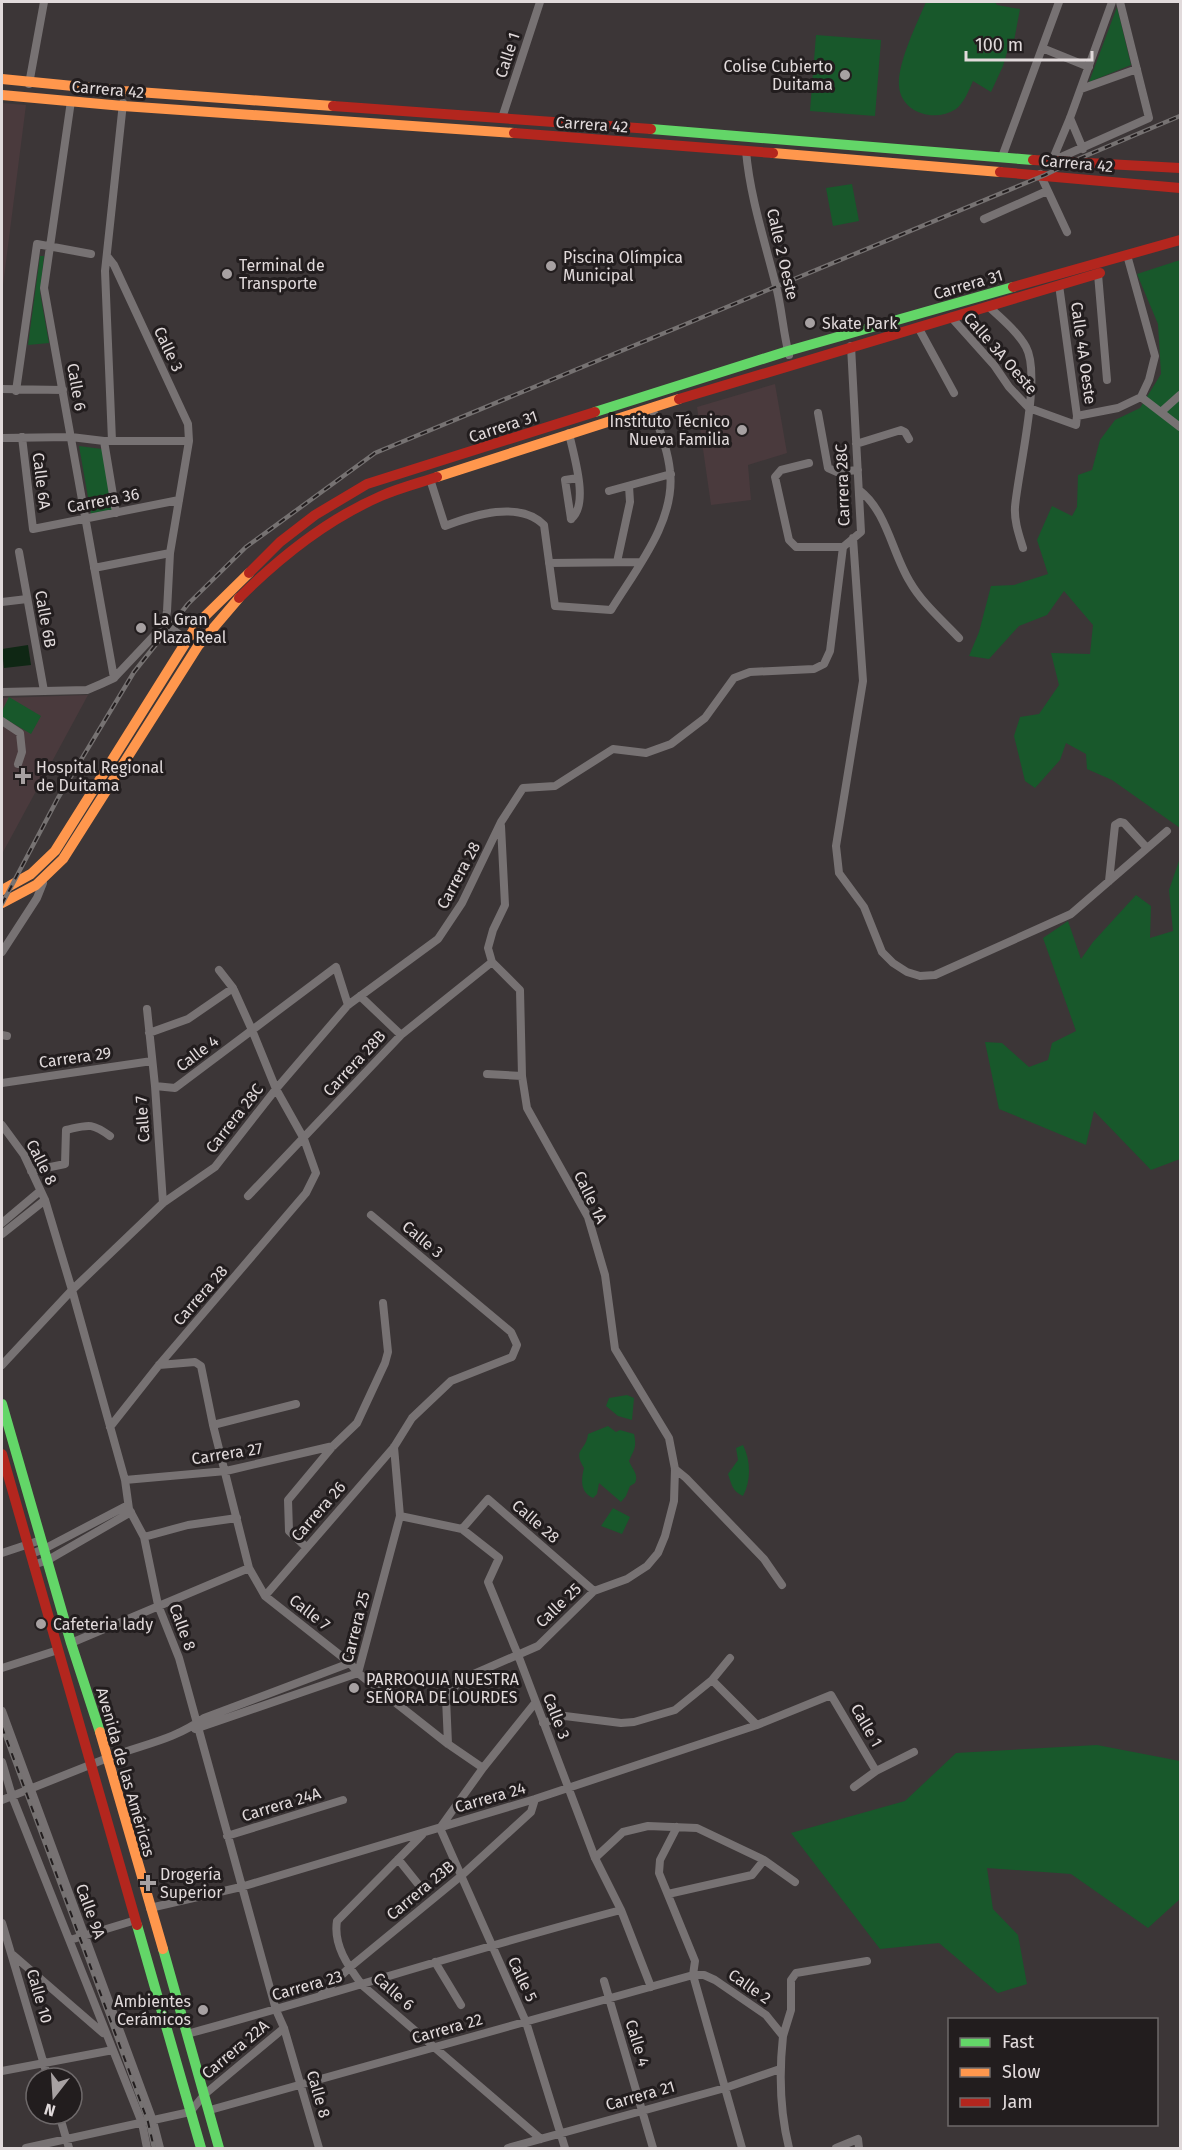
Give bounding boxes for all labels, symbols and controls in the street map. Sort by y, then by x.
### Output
scale bar [966,24,1092,62]
street label: Calle 1 [491,30,524,80]
text: 100 m [975,34,1023,56]
place label: Colise Cubierto Duitama [724,57,833,94]
marker: Colise Cubierto Duitama [838,68,852,82]
street label: Carrera 42 [71,77,145,102]
street label: Carrera 42 [555,112,629,137]
street label: Carrera 42 [1040,151,1114,176]
street label: Calle 2 Oeste [763,207,802,302]
place label: Piscina Olímpica Municipal [563,248,683,285]
place label: Terminal de Transporte [239,256,325,293]
marker: Piscina Olímpica Municipal [544,259,558,273]
street label: Carrera 31 [931,266,1005,303]
marker: Terminal de Transporte [220,267,234,281]
street label: Calle 4A Oeste [1067,301,1100,405]
street label: Calle 3A Oeste [960,308,1041,398]
place label: Skate Park [822,314,898,333]
marker: Skate Park [803,316,817,330]
street label: Calle 3 [150,324,187,375]
street label: Calle 6 [63,362,90,412]
street label: Carrera 31 [466,406,540,447]
place label: Instituto Técnico Nueva Familia [610,412,730,449]
marker: Instituto Técnico Nueva Familia [735,423,749,437]
street label: Carrera 28C [832,443,853,526]
street label: Calle 6A [29,451,55,511]
street label: Carrera 36 [65,484,141,517]
street label: Calle 6B [31,589,60,649]
place label: La Gran Plaza Real [153,610,227,647]
marker: La Gran Plaza Real [134,621,148,635]
place label: Hospital Regional de Duitama [36,758,164,795]
marker: Hospital Regional de Duitama [14,767,32,785]
street label: Carrera 28 [433,838,484,912]
street label: Carrera 28B [319,1026,390,1100]
street label: Calle 4 [172,1031,223,1075]
street label: Carrera 29 [38,1043,112,1072]
street label: Carrera 28C [202,1080,267,1157]
street label: Calle 7 [131,1095,154,1143]
street label: Calle 8 [22,1136,61,1188]
street label: Calle 1A [570,1168,612,1227]
street label: Calle 3 [398,1217,447,1262]
street label: Carrera 28 [169,1261,232,1329]
street label: Carrera 27 [190,1439,264,1468]
street label: Carrera 26 [287,1478,350,1545]
street label: Calle 28 [508,1496,563,1547]
street label: Calle 25 [532,1579,585,1631]
street label: Carrera 25 [337,1590,373,1665]
street label: Calle 7 [285,1591,334,1634]
street label: Calle 8 [165,1601,200,1653]
place label: Cafeteria lady [53,1615,153,1634]
marker: Cafeteria lady [34,1617,48,1631]
place label: PARROQUIA NUESTRA SEÑORA DE LOURDES [366,1670,520,1707]
marker: PARROQUIA NUESTRA SEÑORA DE LOURDES [347,1681,361,1695]
street label: Avenida de las Américas [92,1685,159,1859]
street label: Calle 3 [539,1691,574,1742]
street label: Calle 1 [847,1700,886,1750]
street label: Carrera 24 [453,1778,528,1817]
street label: Carrera 24A [239,1783,324,1826]
street label: Carrera 23B [383,1857,458,1924]
place label: Drogería Superior [160,1865,223,1902]
marker: Drogería Superior [141,1876,155,1890]
street label: Calle 9A [72,1881,109,1942]
street label: Calle 5 [504,1954,541,2005]
street label: Calle 2 [725,1965,775,2008]
street label: Carrera 23 [270,1966,345,2005]
street label: Calle 10 [23,1967,56,2025]
street label: Calle 6 [369,1968,418,2014]
place label: Ambientes Cerámicos [114,1992,191,2029]
marker: Ambientes Cerámicos [196,2003,210,2017]
street label: Carrera 22 [410,2009,485,2048]
street label: Carrera 22A [198,2015,273,2083]
street label: Calle 4 [621,2017,654,2069]
legend [948,2018,1158,2126]
text: Fast [1002,2031,1035,2053]
text: Slow [1002,2061,1041,2083]
north arrow [24,2066,84,2126]
street label: Calle 8 [303,2068,334,2120]
street label: Carrera 21 [603,2077,677,2114]
text: Jam [1002,2091,1033,2113]
text: N [42,2099,58,2121]

